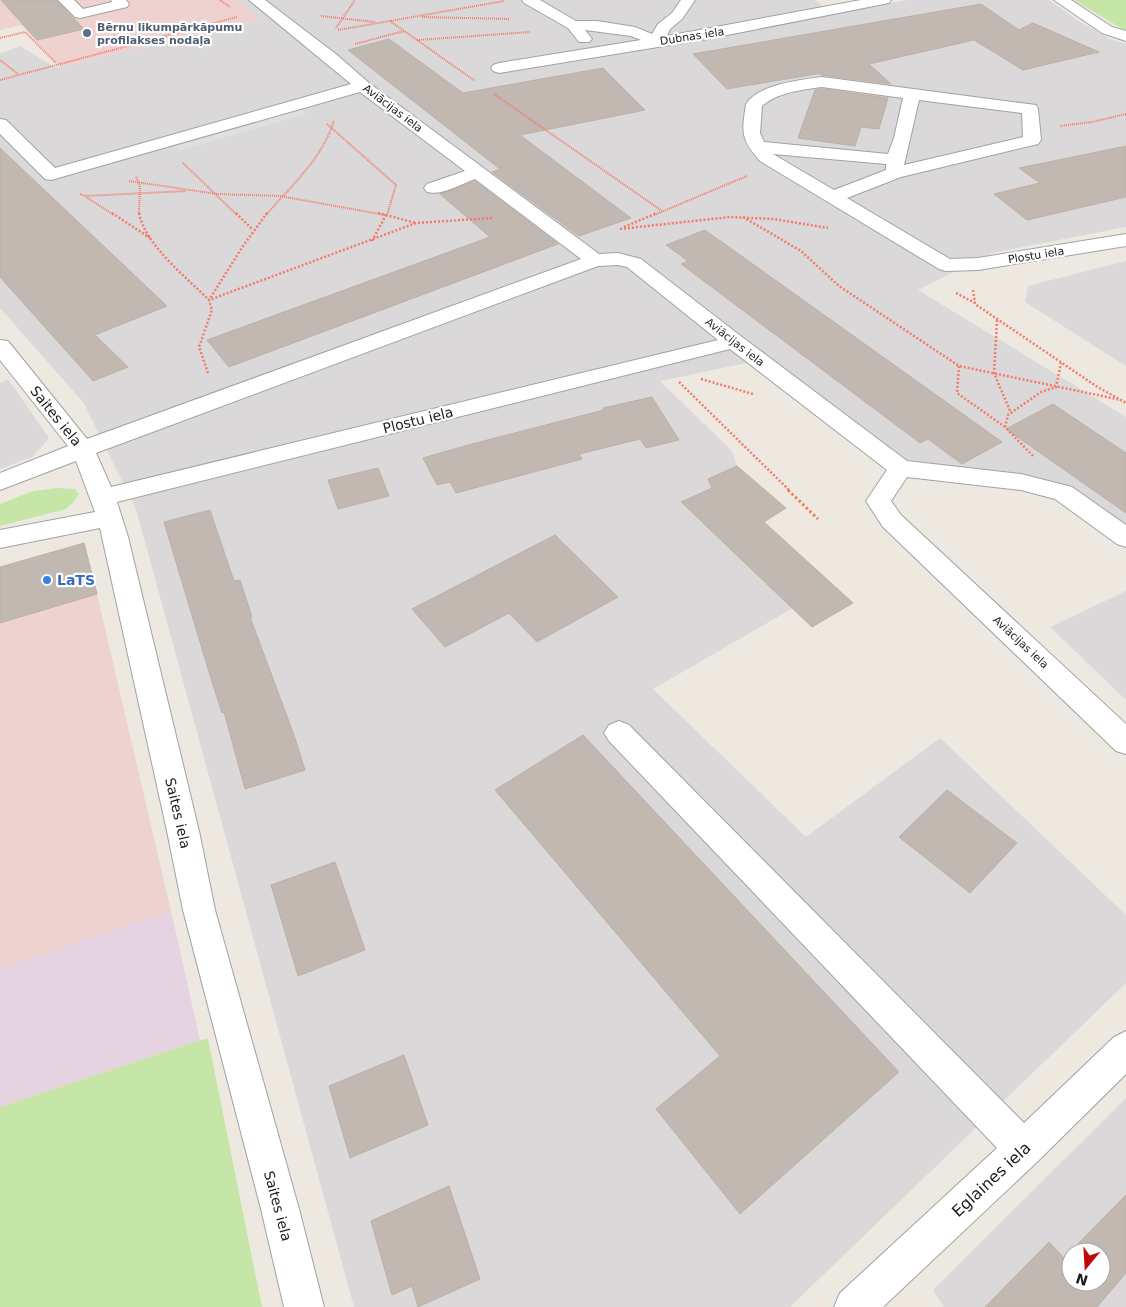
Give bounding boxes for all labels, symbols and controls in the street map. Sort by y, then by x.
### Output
place label: Bērnu likumpārkāpumu profilakses nodaļa [97,21,242,47]
street label: Dubnas iela [659,25,725,48]
marker: Bērnu likumpārkāpumu profilakses nodaļa [81,27,93,39]
street label: Aviācijas iela [360,82,425,135]
street label: Plostu iela [1007,245,1065,266]
street label: Aviācijas iela [703,315,767,369]
street label: Saites iela [27,383,85,449]
street label: Plostu iela [381,404,455,436]
place label: LaTS [57,572,95,588]
marker: LaTS [41,574,53,586]
street label: Aviācijas iela [990,613,1051,671]
street label: Saites iela [162,776,194,850]
street label: Eglaines iela [948,1138,1035,1221]
street label: Saites iela [261,1169,295,1243]
north arrow [1061,1242,1111,1292]
text: N [1074,1270,1090,1289]

